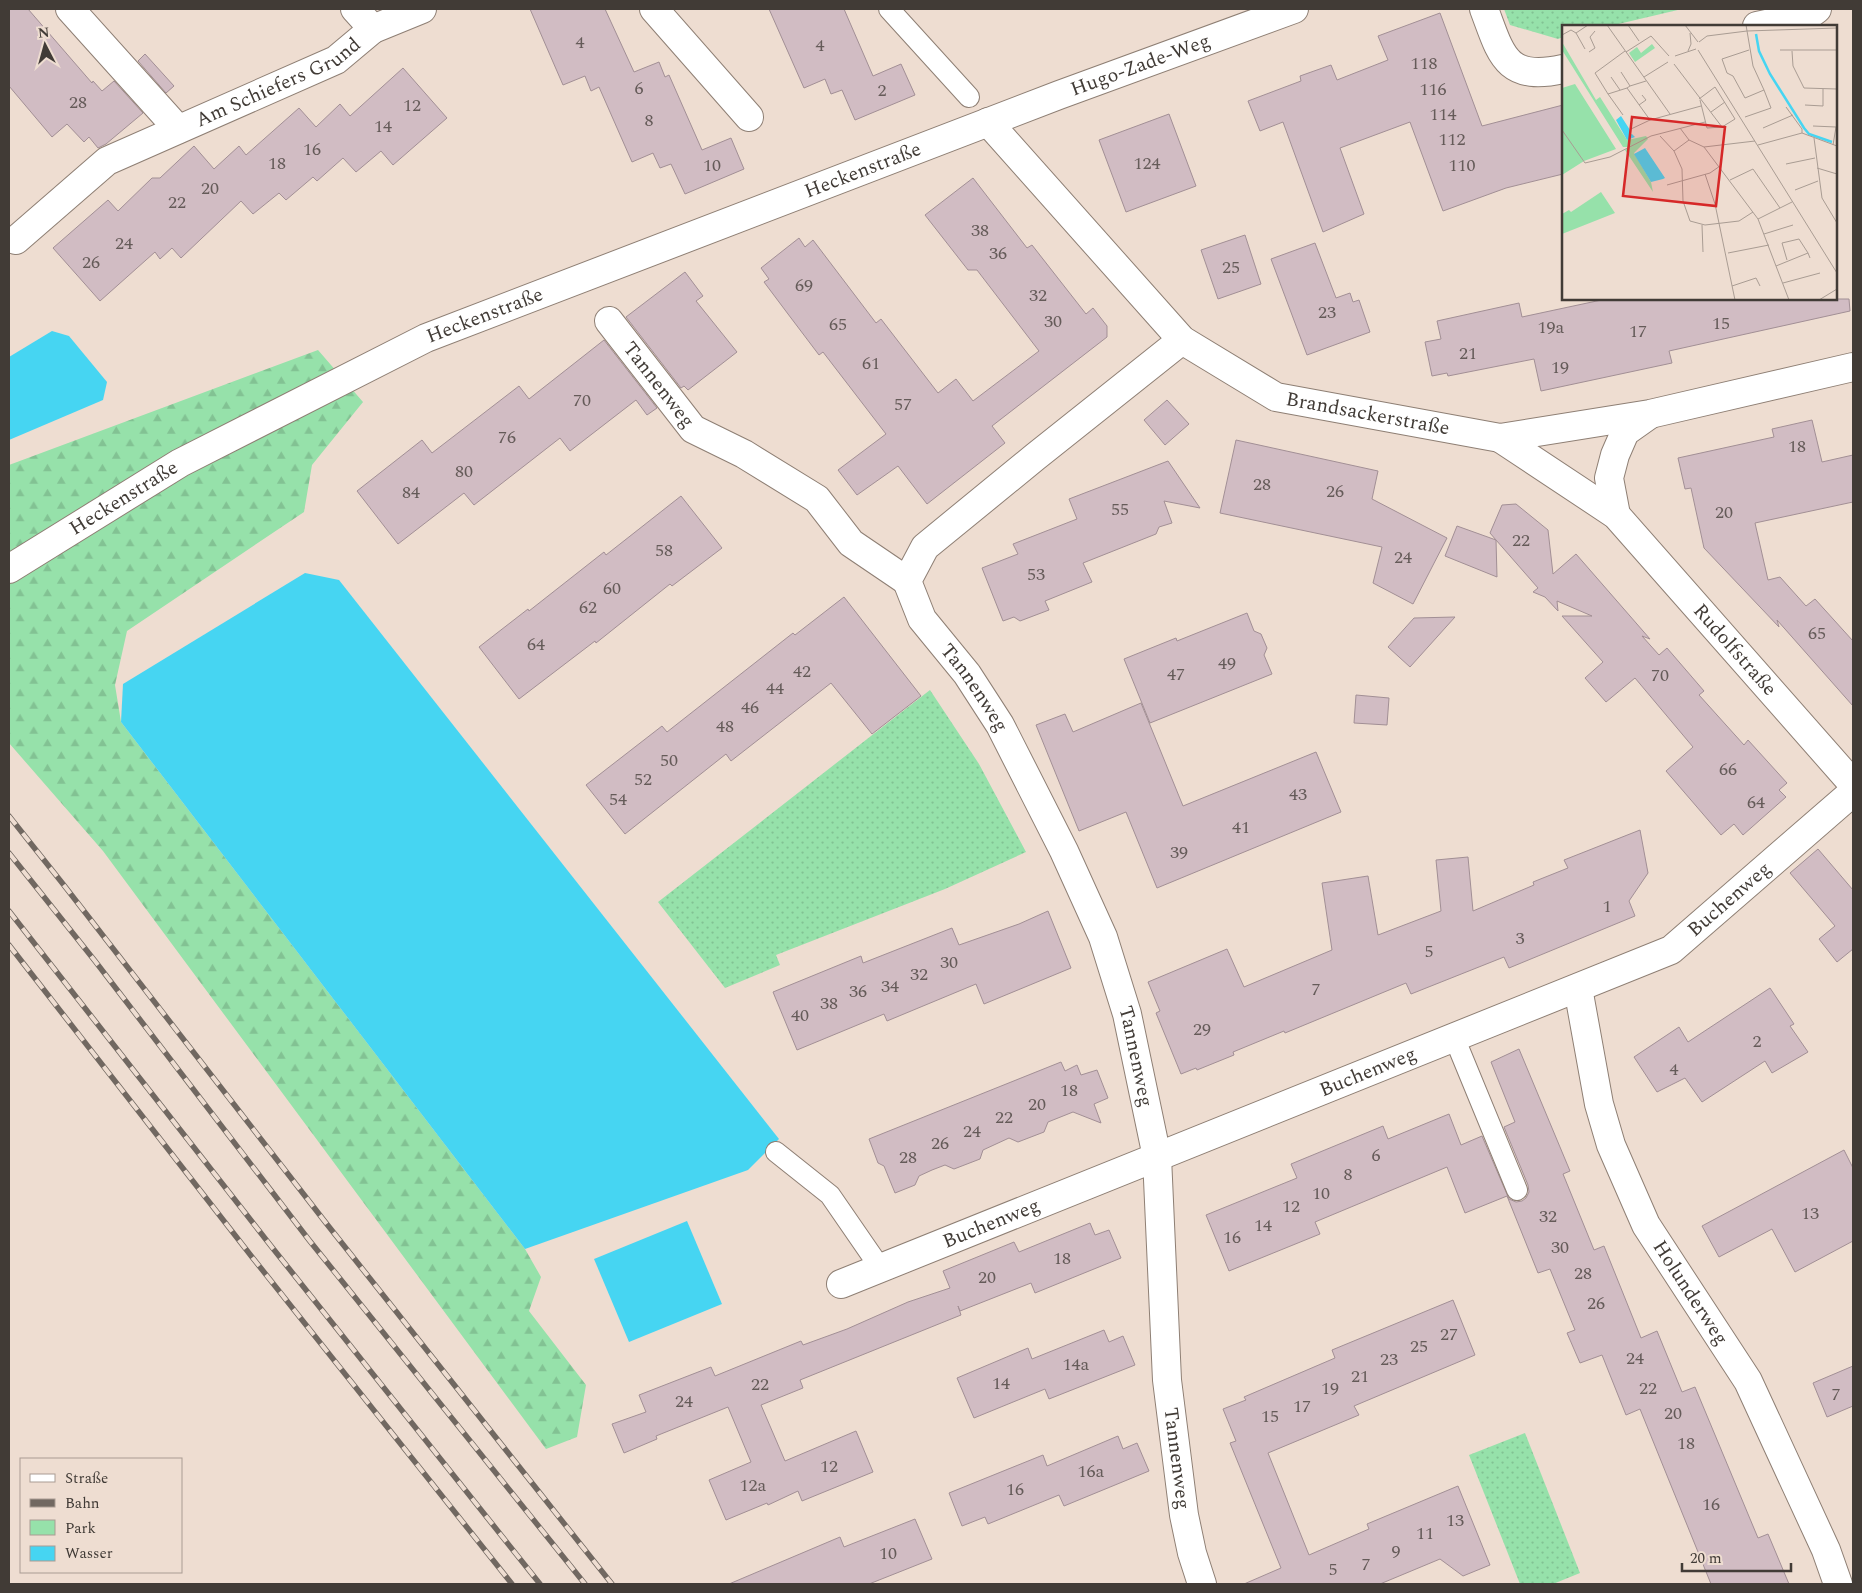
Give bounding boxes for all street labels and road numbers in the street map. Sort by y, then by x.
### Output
street label: Hugo-Zade-Weg [1066,26,1215,105]
street label: Am Schiefers Grund [191,30,368,135]
street label: Heckenstraße [800,134,926,206]
street label: Heckenstraße [422,279,547,352]
street label: Tannenweg [615,335,702,435]
street label: Brandsackerstraße [1283,384,1452,443]
street label: Heckenstraße [64,453,184,543]
street label: Rudolfstraße [1686,597,1784,703]
street label: Tannenweg [933,637,1016,737]
street label: Buchenweg [1681,854,1778,944]
street label: Tannenweg [1110,1002,1161,1110]
street label: Buchenweg [1315,1039,1421,1105]
street label: Buchenweg [938,1190,1044,1257]
street label: Holunderweg [1645,1234,1736,1351]
street label: Tannenweg [1156,1406,1198,1511]

